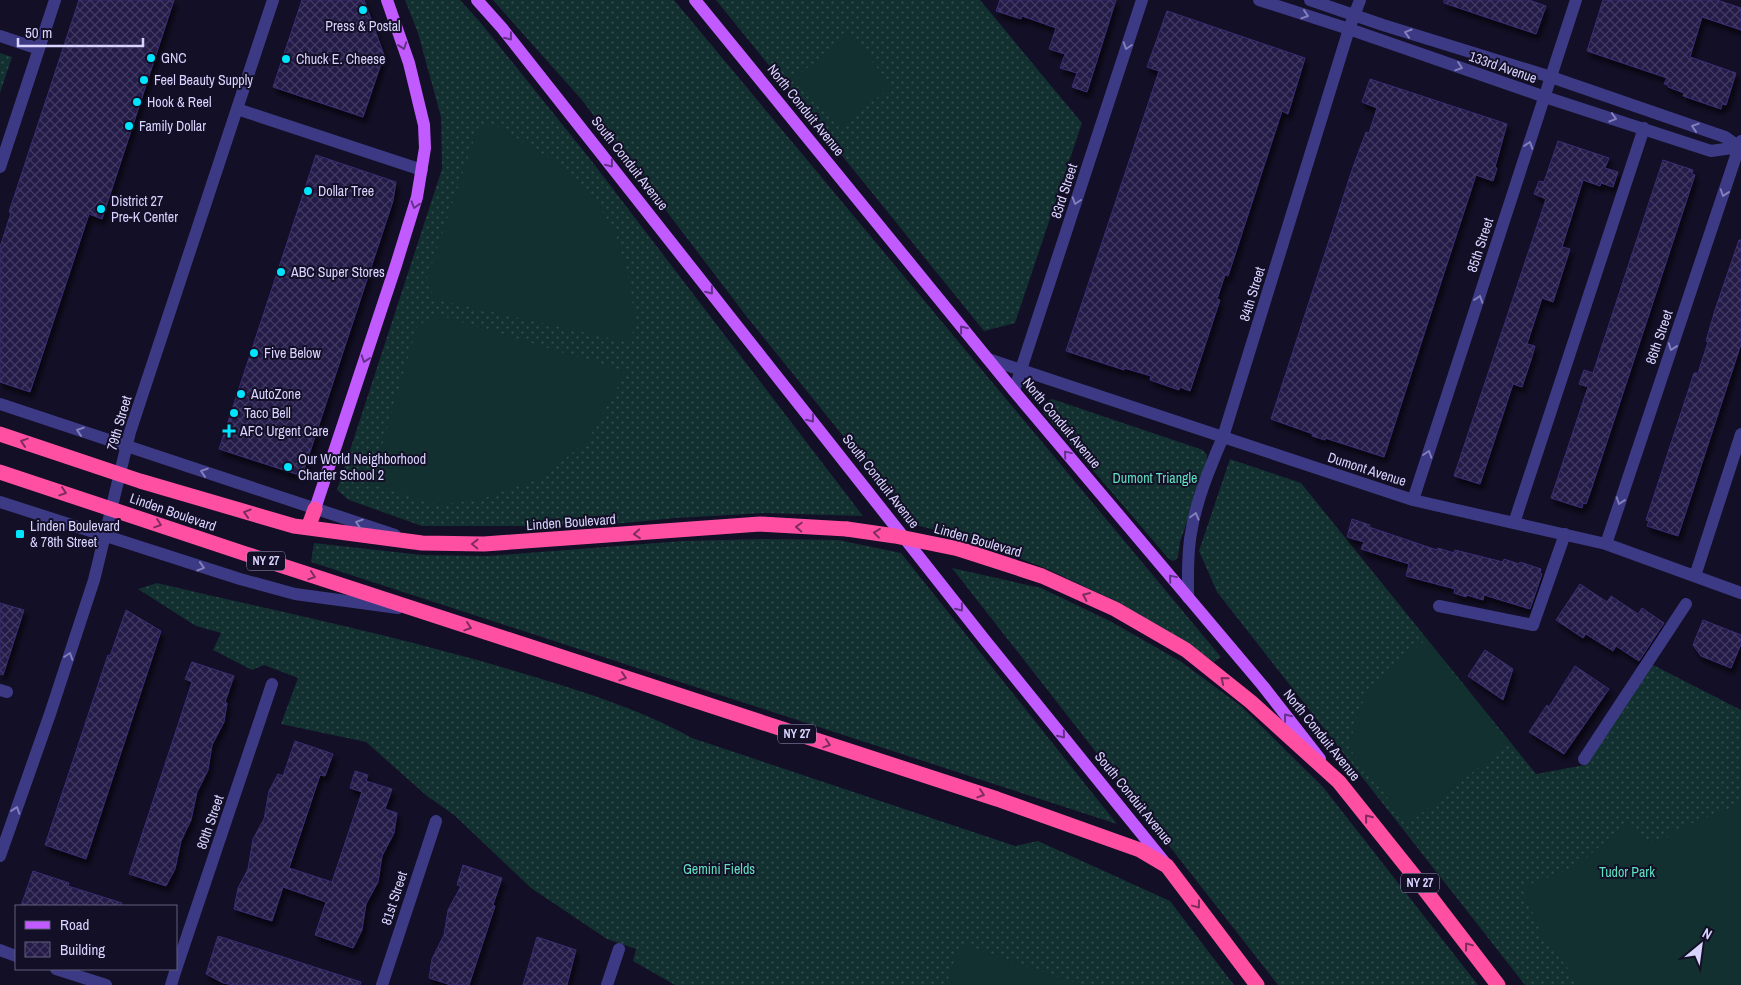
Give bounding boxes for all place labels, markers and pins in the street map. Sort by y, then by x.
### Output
marker: Press & Postal [357,4,369,16]
place label: Press & Postal [325,17,401,35]
place label: GNC [161,49,187,67]
place label: Chuck E. Cheese [296,50,385,68]
marker: GNC [145,52,157,64]
marker: Chuck E. Cheese [280,53,292,65]
place label: Feel Beauty Supply [154,71,253,89]
marker: Feel Beauty Supply [138,74,150,86]
place label: Hook & Reel [147,93,211,111]
marker: Hook & Reel [131,96,143,108]
place label: Family Dollar [139,117,206,135]
marker: Family Dollar [123,120,135,132]
place label: Dollar Tree [318,182,374,200]
marker: Dollar Tree [302,185,314,197]
place label: District 27 Pre-K Center [111,192,178,226]
marker: District 27 Pre-K Center [95,203,107,215]
place label: ABC Super Stores [290,263,385,281]
marker: ABC Super Stores [275,266,287,278]
place label: Five Below [264,344,321,362]
marker: Five Below [248,347,260,359]
place label: AutoZone [250,385,301,403]
marker: AutoZone [235,388,247,400]
place label: Taco Bell [244,404,291,422]
marker: Taco Bell [228,407,240,419]
place label: AFC Urgent Care [239,422,329,440]
marker: AFC Urgent Care [222,424,236,438]
place label: Our World Neighborhood Charter School 2 [298,450,426,484]
marker: Our World Neighborhood Charter School 2 [282,461,294,473]
place label: Linden Boulevard & 78th Street [30,517,120,551]
marker: Linden Boulevard & 78th Street [14,528,26,540]

